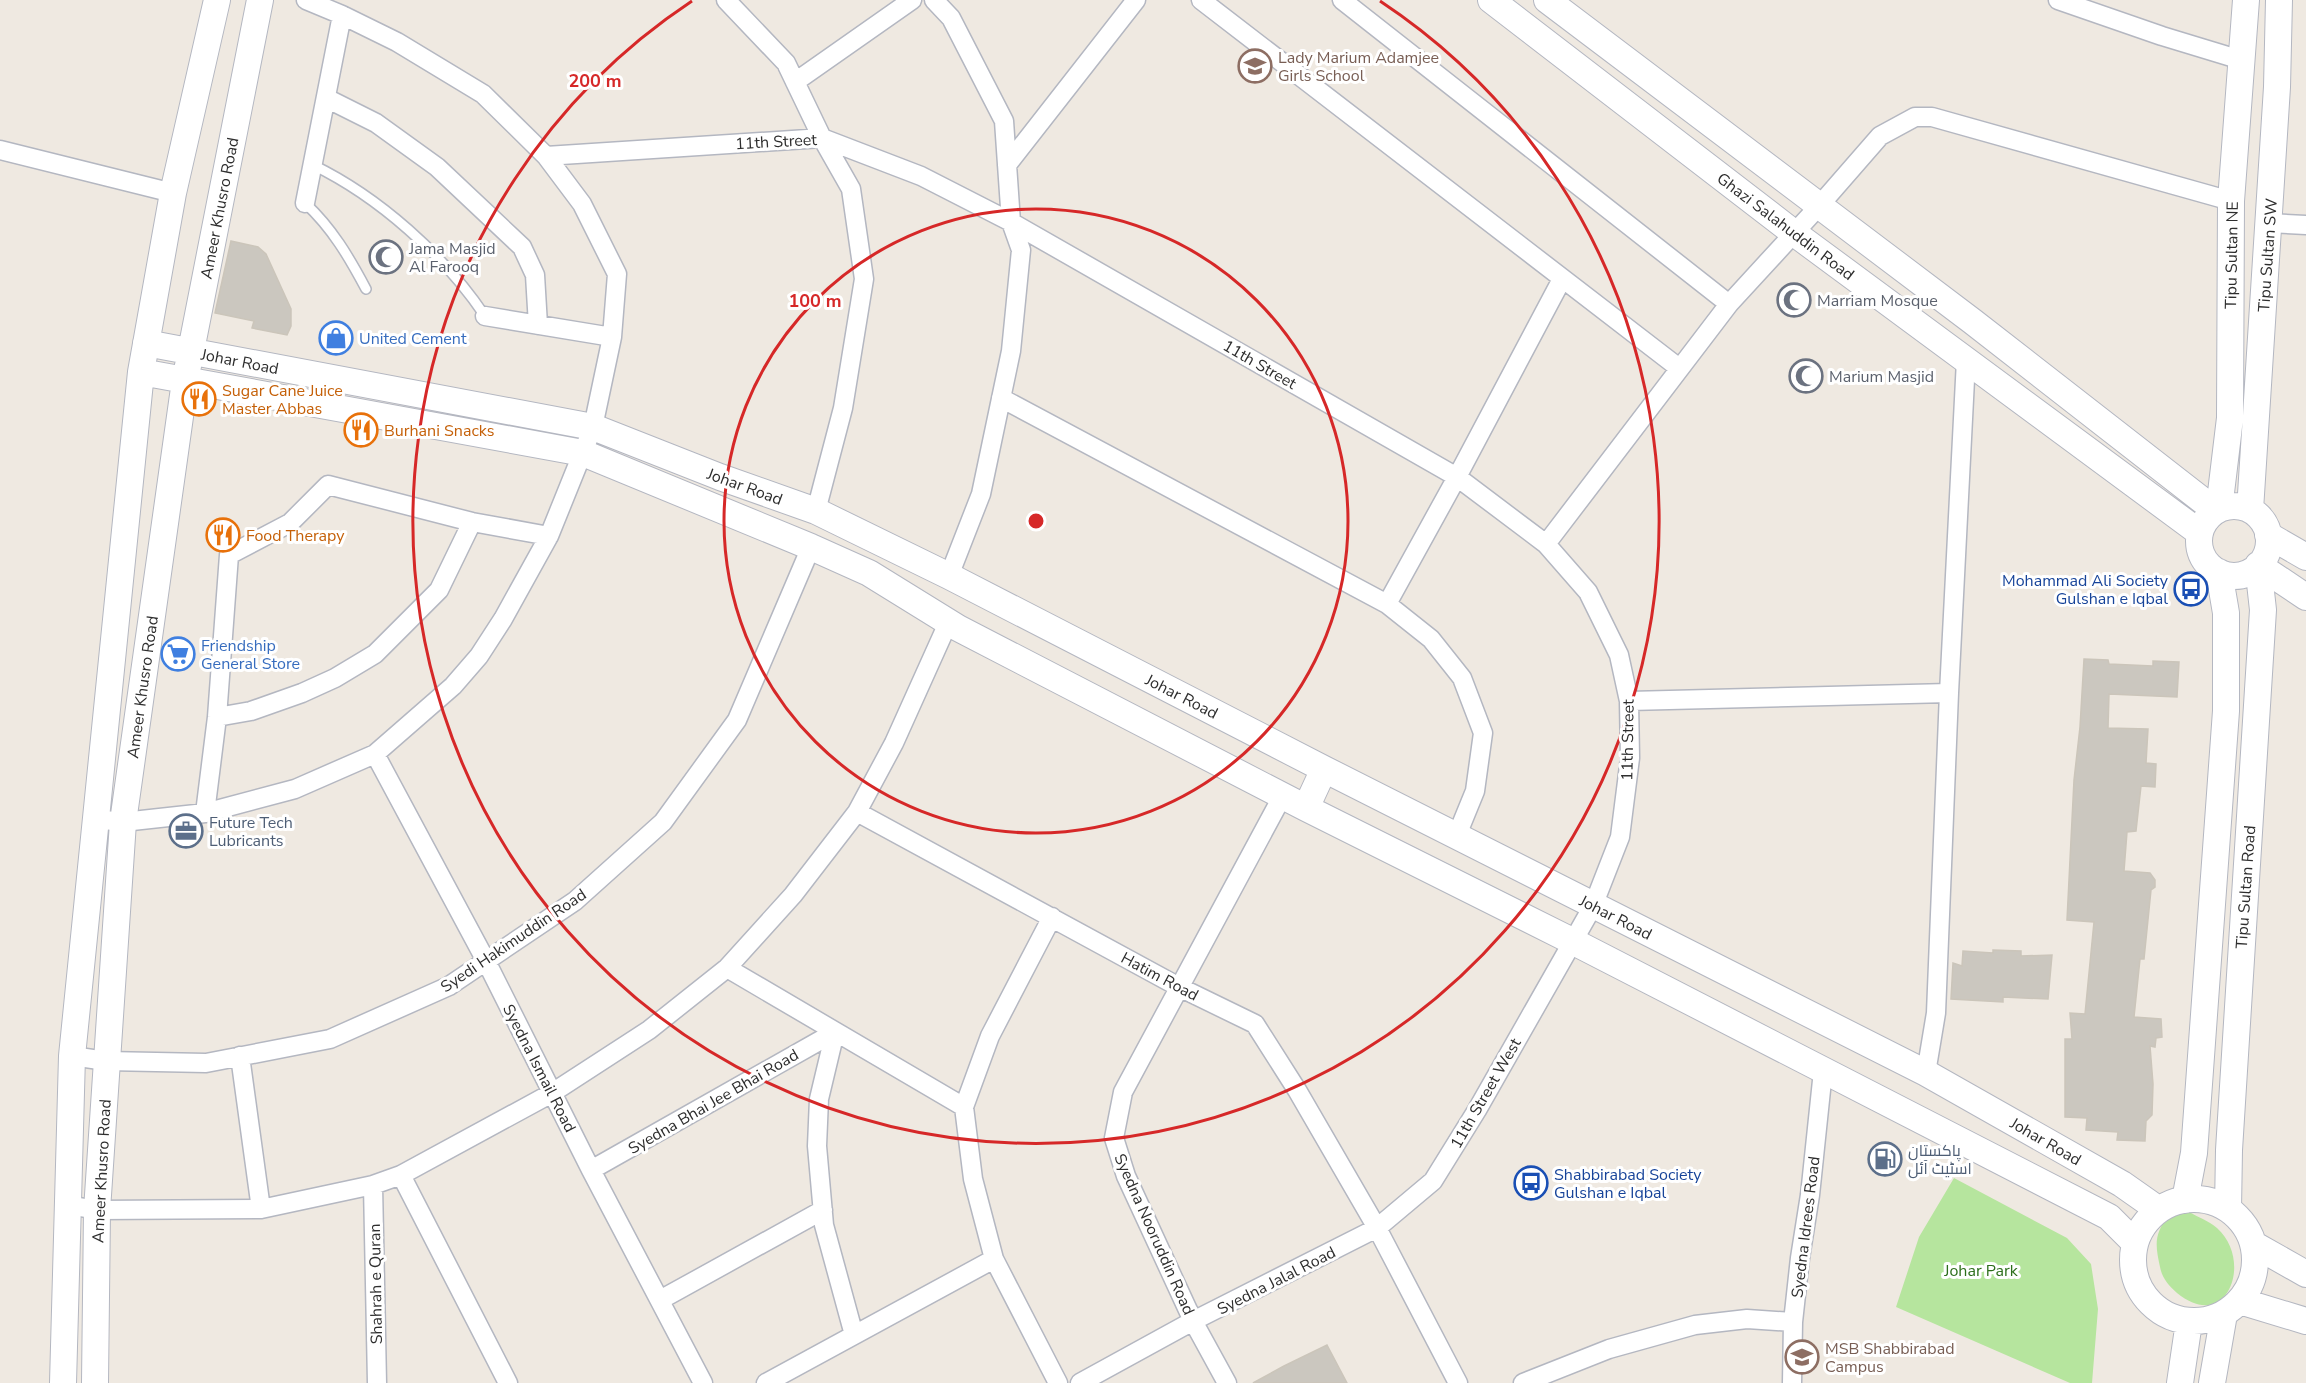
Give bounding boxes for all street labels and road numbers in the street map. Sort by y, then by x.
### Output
street label: 11th Street [735,129,818,155]
street label: Ameer Khusro Road [195,135,245,281]
street label: Ghazi Salahuddin Road [1712,168,1859,286]
street label: Tipu Sultan SW [2253,197,2283,313]
street label: Tipu Sultan NE [2220,201,2244,309]
street label: 11th Street [1219,335,1301,395]
street label: Johar Road [198,343,281,380]
street label: Johar Road [703,463,785,511]
street label: Ameer Khusro Road [122,614,164,760]
street label: Johar Road [1141,669,1222,725]
street label: 11th Street [1616,699,1640,781]
street label: Tipu Sultan Road [2231,825,2261,950]
street label: Syedi Hakimuddin Road [436,884,591,998]
street label: Johar Road [1575,890,1656,946]
street label: Hatim Road [1117,947,1202,1007]
street label: Syedna Ismail Road [497,1001,581,1136]
street label: 11th Street West [1445,1034,1527,1153]
street label: Syedna Bhai Jee Bhai Road [624,1044,803,1160]
street label: Ameer Khusro Road [87,1099,117,1243]
street label: Johar Road [2005,1112,2085,1171]
street label: Syedna Nooruddin Road [1109,1150,1200,1319]
street label: Syedna Idrees Road [1786,1155,1826,1299]
street label: Shahrah e Quran [364,1223,388,1345]
street label: Syedna Jalal Road [1213,1242,1340,1320]

